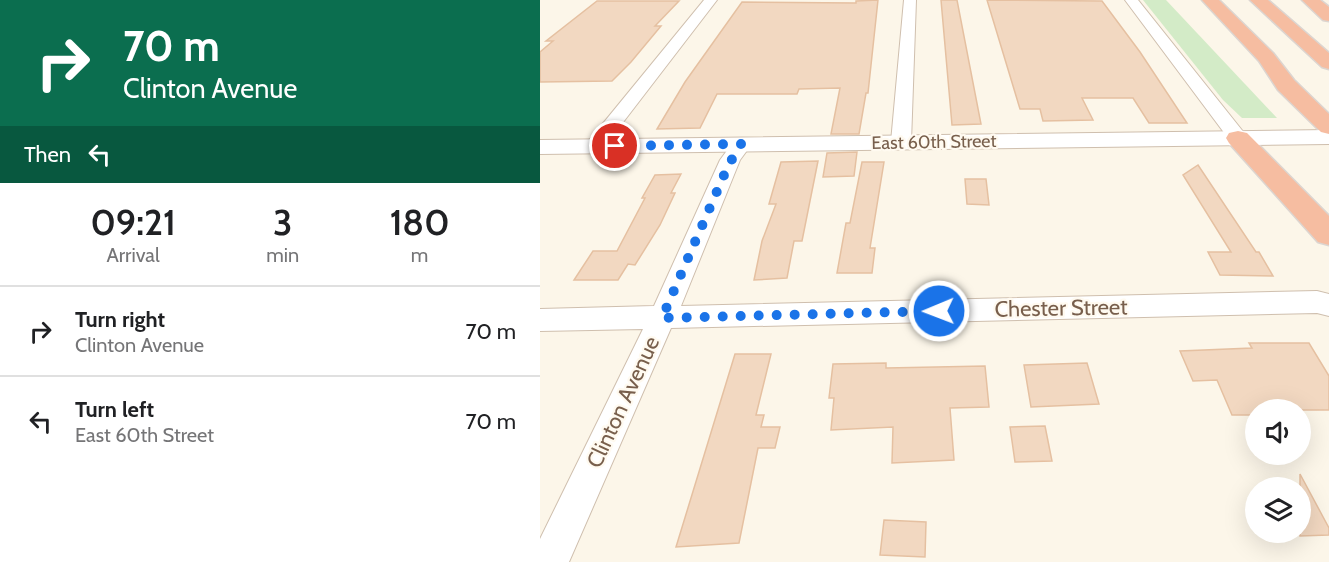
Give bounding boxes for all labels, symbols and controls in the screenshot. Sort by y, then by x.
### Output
text: 70 m [123,20,220,72]
icon: right [24,24,102,102]
text: Clinton Avenue [123,72,297,105]
pin [589,120,640,171]
icon: arrive [598,129,631,162]
street label: East 60th Street [871,130,997,154]
icon: left [83,138,116,171]
text: Then [24,141,71,168]
text: 09:21 [91,200,176,244]
text: 3 [273,200,292,244]
text: 180 [390,200,449,244]
text: Arrival [106,243,160,267]
text: min [266,243,299,267]
text: m [411,243,428,267]
position arrow [907,279,971,343]
street label: Chester Street [994,293,1128,323]
text: Turn right [75,306,165,333]
icon: right [24,315,57,348]
text: 70 m [466,318,516,345]
street label: Clinton Avenue [581,332,665,472]
text: Clinton Avenue [75,333,204,357]
text: Turn left [75,396,154,423]
map controls [1245,399,1311,543]
button: sound [1245,399,1311,465]
icon: left [24,405,57,438]
text: 70 m [466,408,516,435]
text: East 60th Street [75,423,214,447]
button: layers [1245,477,1311,543]

